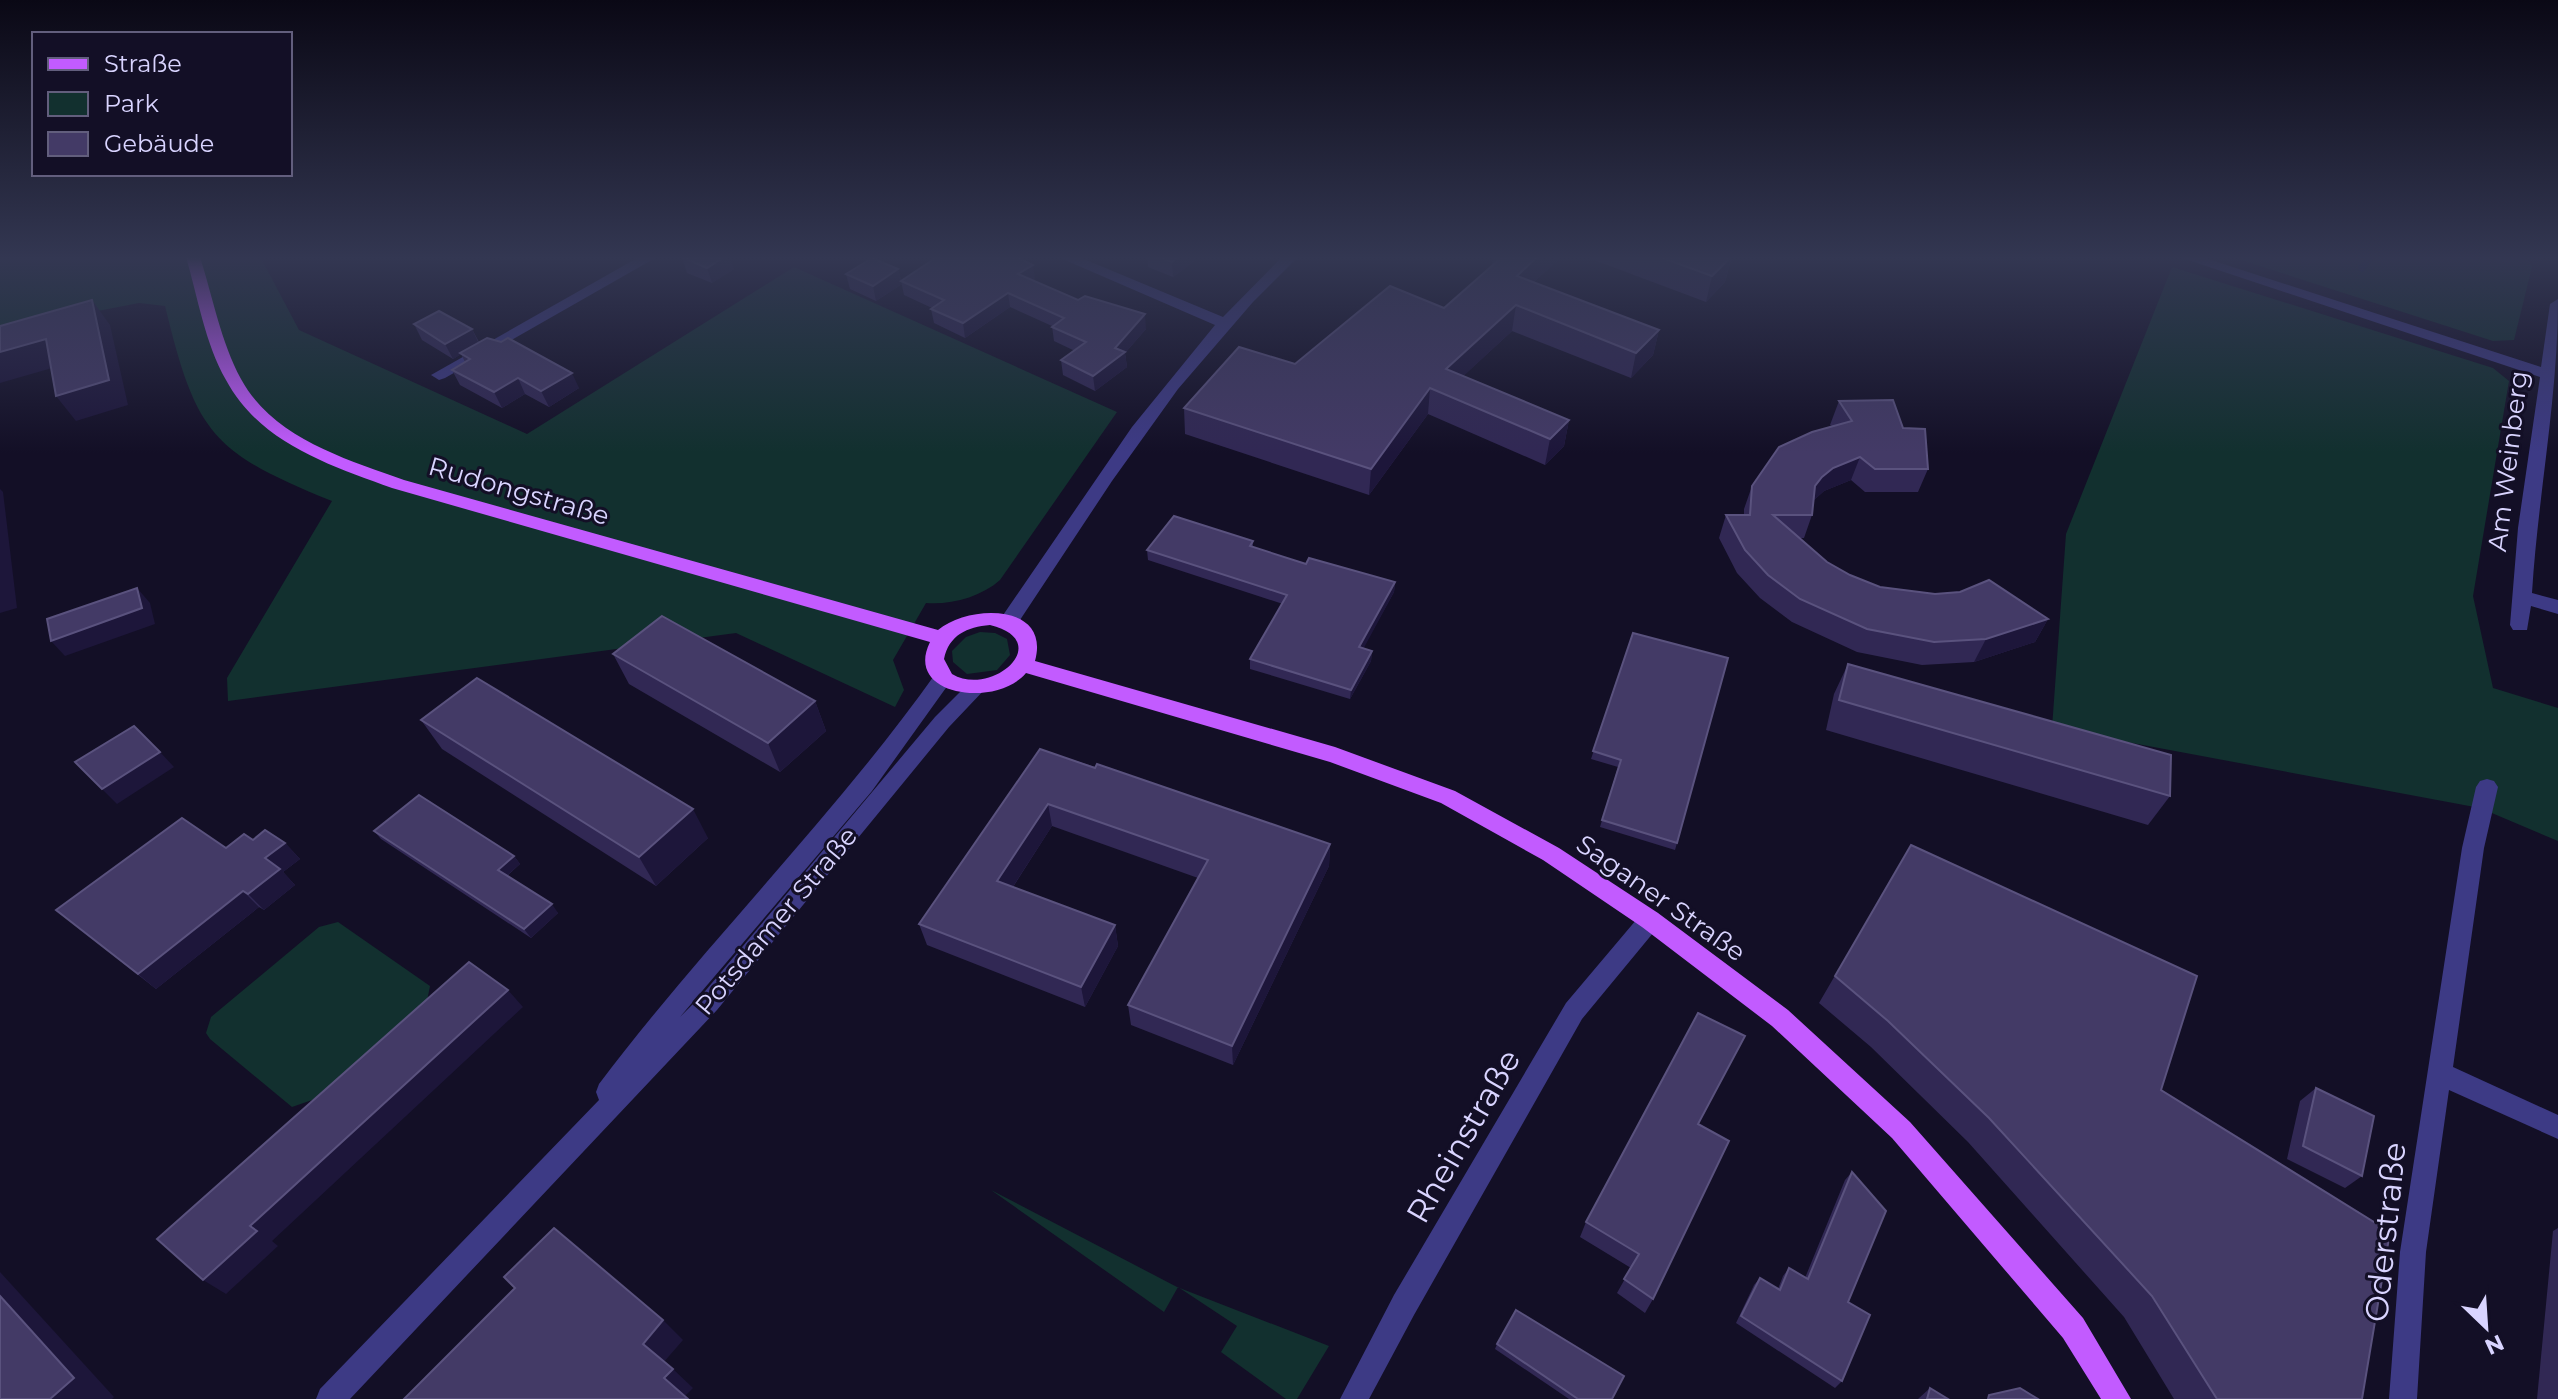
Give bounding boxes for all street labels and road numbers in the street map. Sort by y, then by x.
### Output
street label: Am Weinberg [2481,369,2535,553]
street label: Rudongstraße [425,450,613,532]
street label: Potsdamer Straße [688,820,864,1022]
street label: Saganer Straße [1570,828,1752,968]
street label: Rheinstraße [1398,1042,1528,1230]
street label: Oderstraße [2356,1140,2414,1324]

